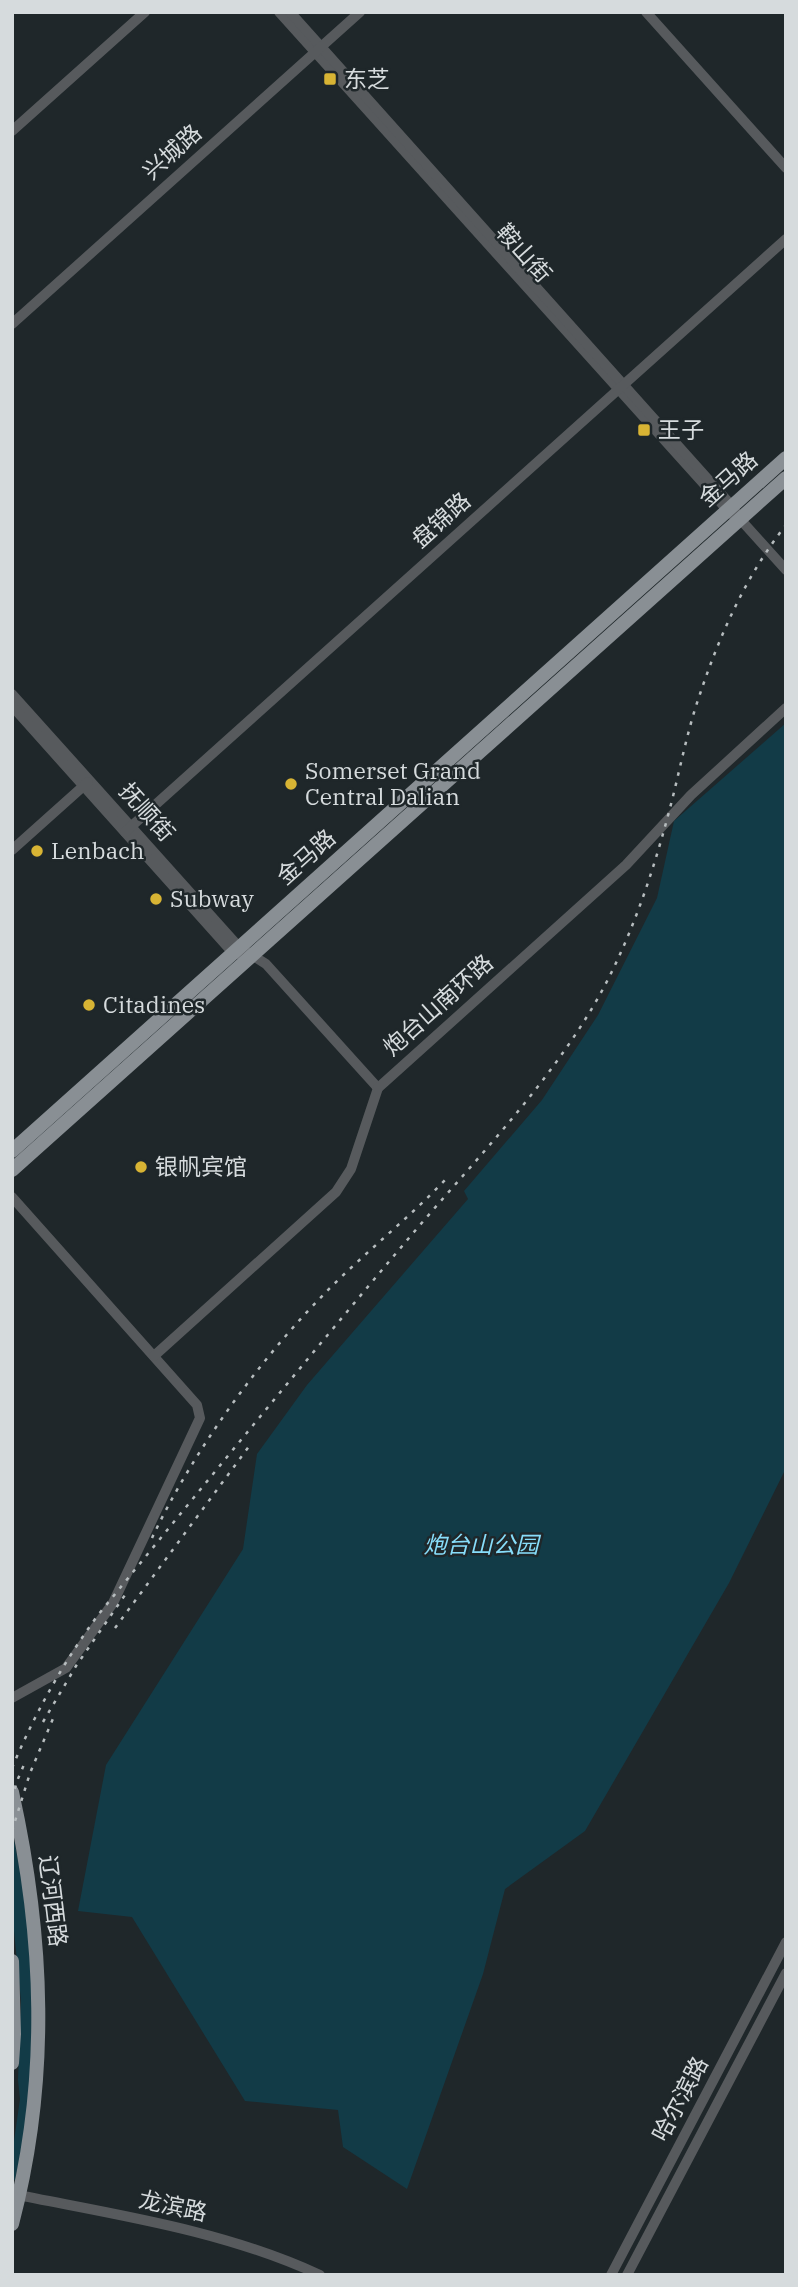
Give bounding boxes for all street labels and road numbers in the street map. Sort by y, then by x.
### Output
street label: 兴城路 [136,117,207,185]
street label: 鞍山街 [491,217,559,288]
street label: 金马路 [692,444,763,512]
street label: 盘锦路 [405,485,476,553]
street label: 抚顺街 [114,776,182,847]
street label: 金马路 [270,822,341,890]
street label: 炮台山南环路 [376,947,499,1062]
street label: 辽河西路 [33,1853,74,1948]
street label: 哈尔滨路 [644,2051,714,2146]
street label: 龙滨路 [136,2183,210,2227]

